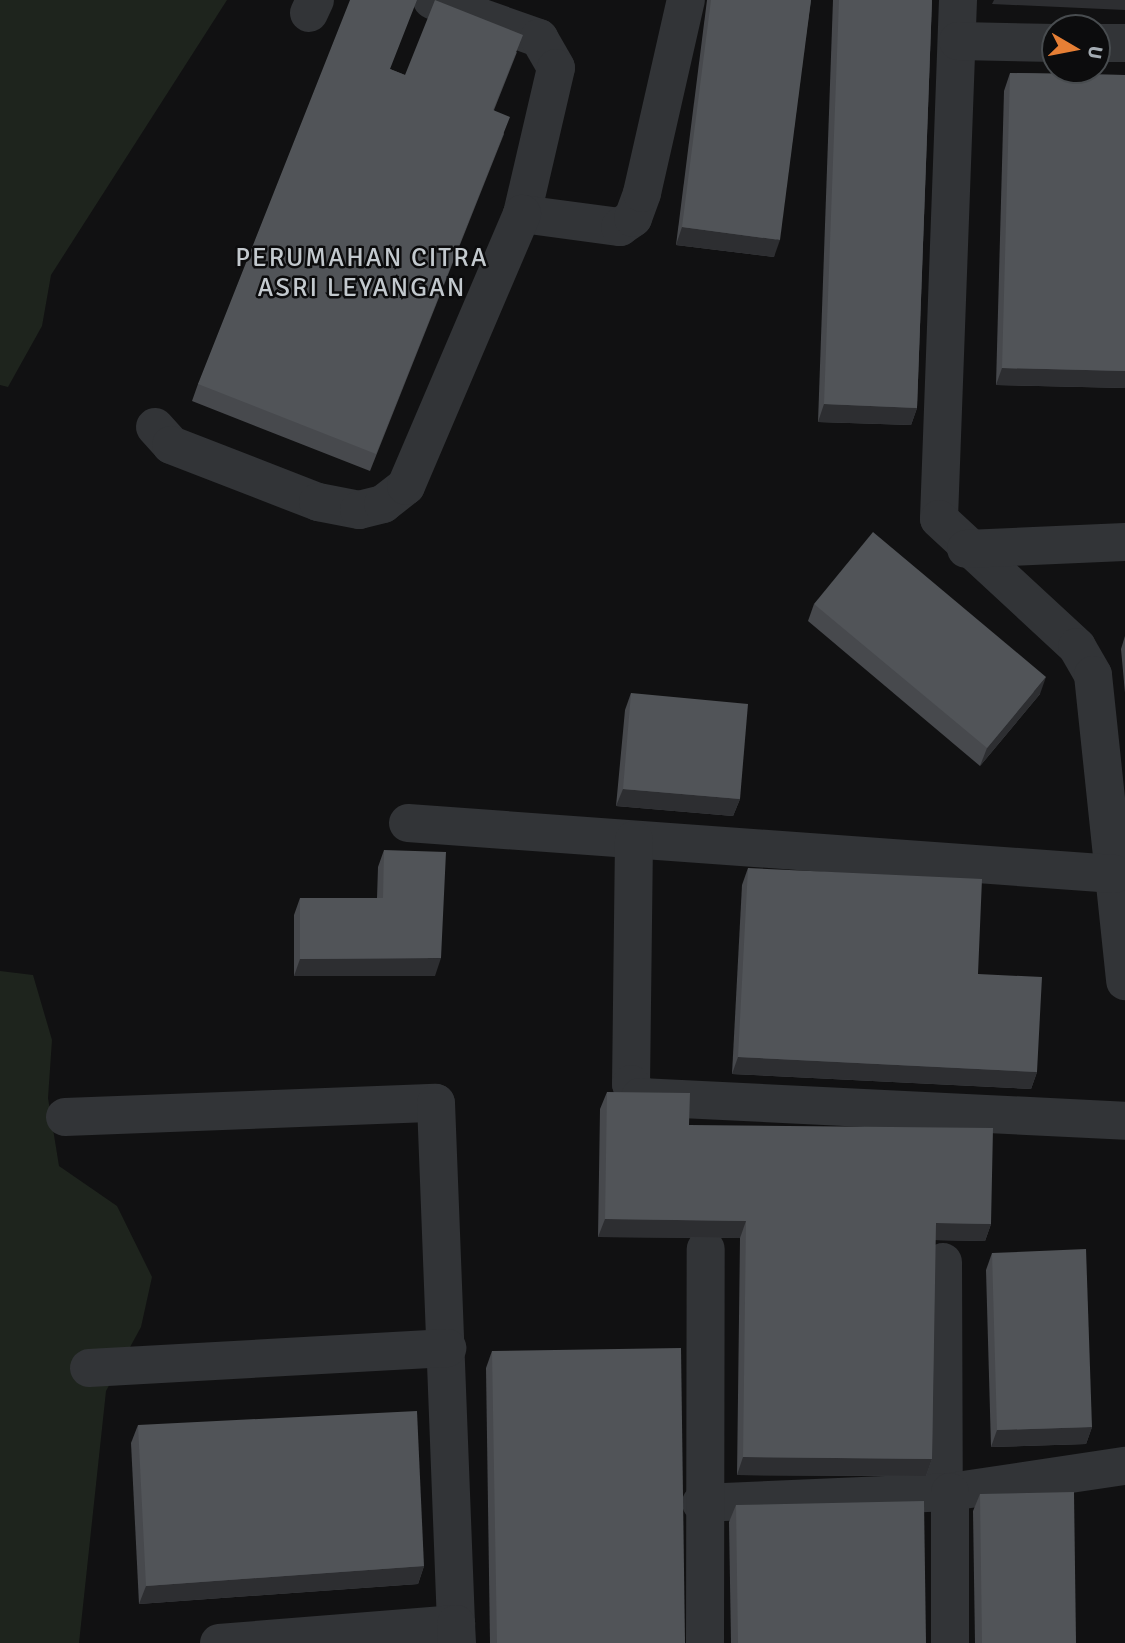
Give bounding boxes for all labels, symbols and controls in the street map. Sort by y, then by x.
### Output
north arrow [1041,14,1111,84]
text: U [1082,44,1108,61]
district label: PERUMAHAN CITRA ASRI LEYANGAN [237,243,487,304]

